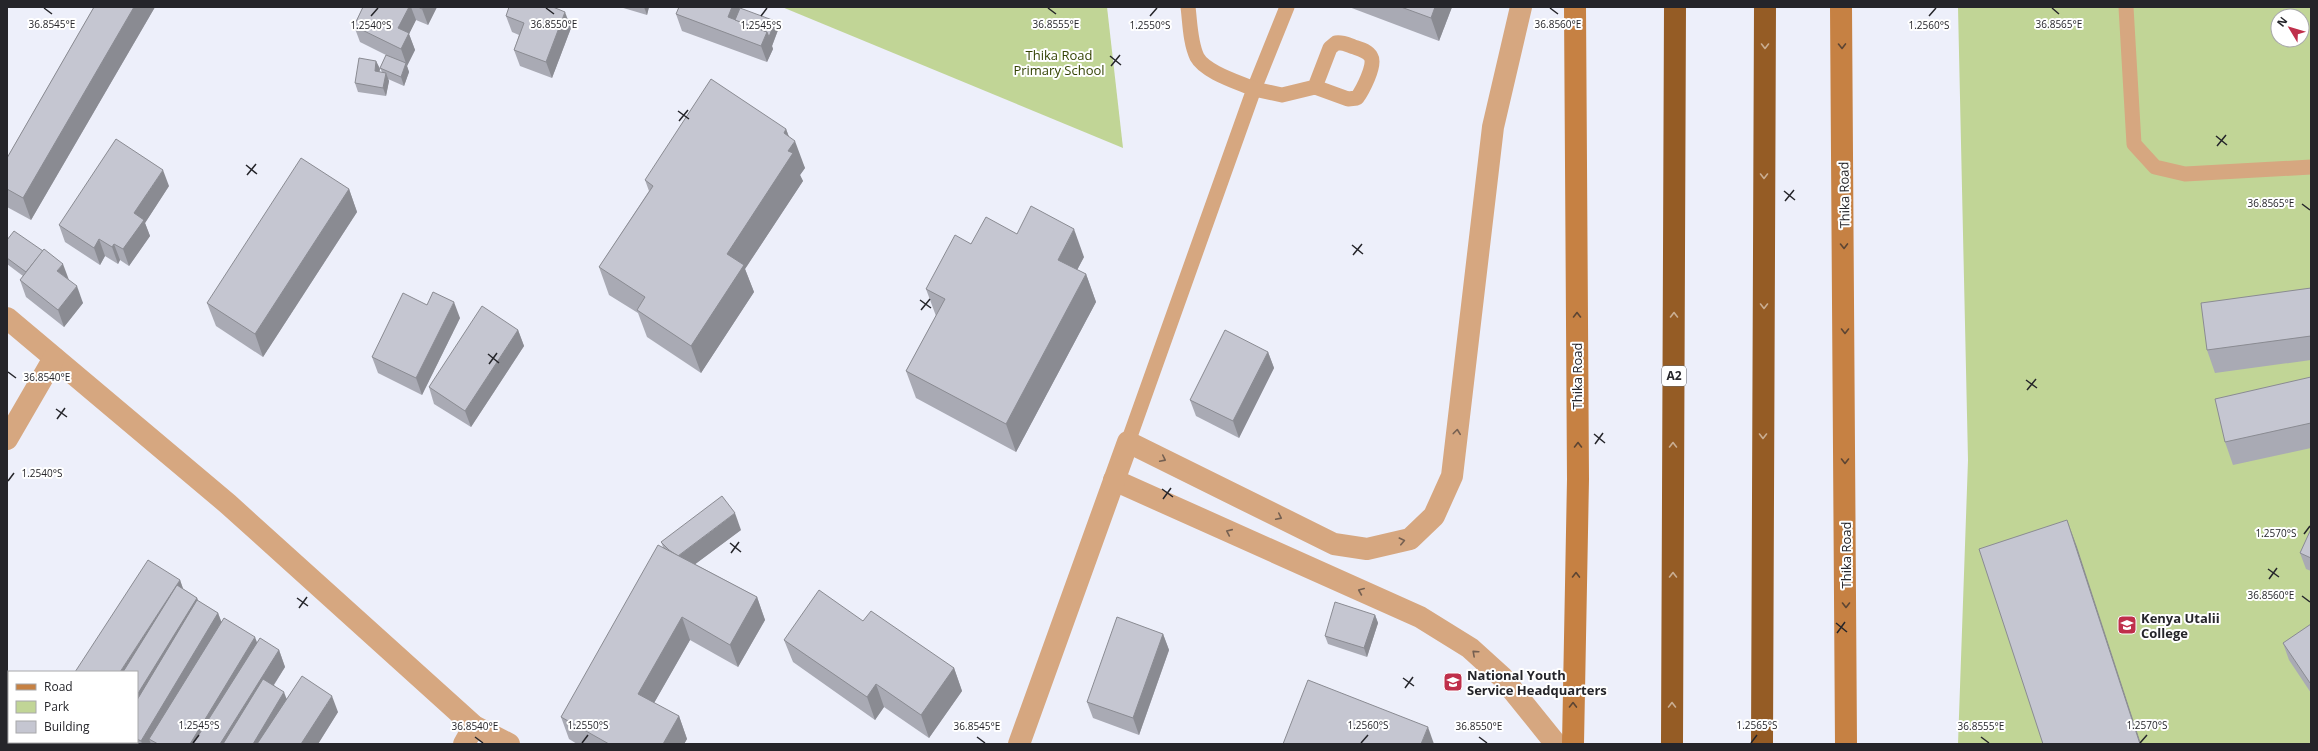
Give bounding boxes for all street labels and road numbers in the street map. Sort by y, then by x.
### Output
street label: Thika Road [1834,161,1854,229]
street label: Thika Road [1568,343,1586,409]
road number: A2 [1662,366,1686,386]
street label: Thika Road [1837,522,1855,588]

